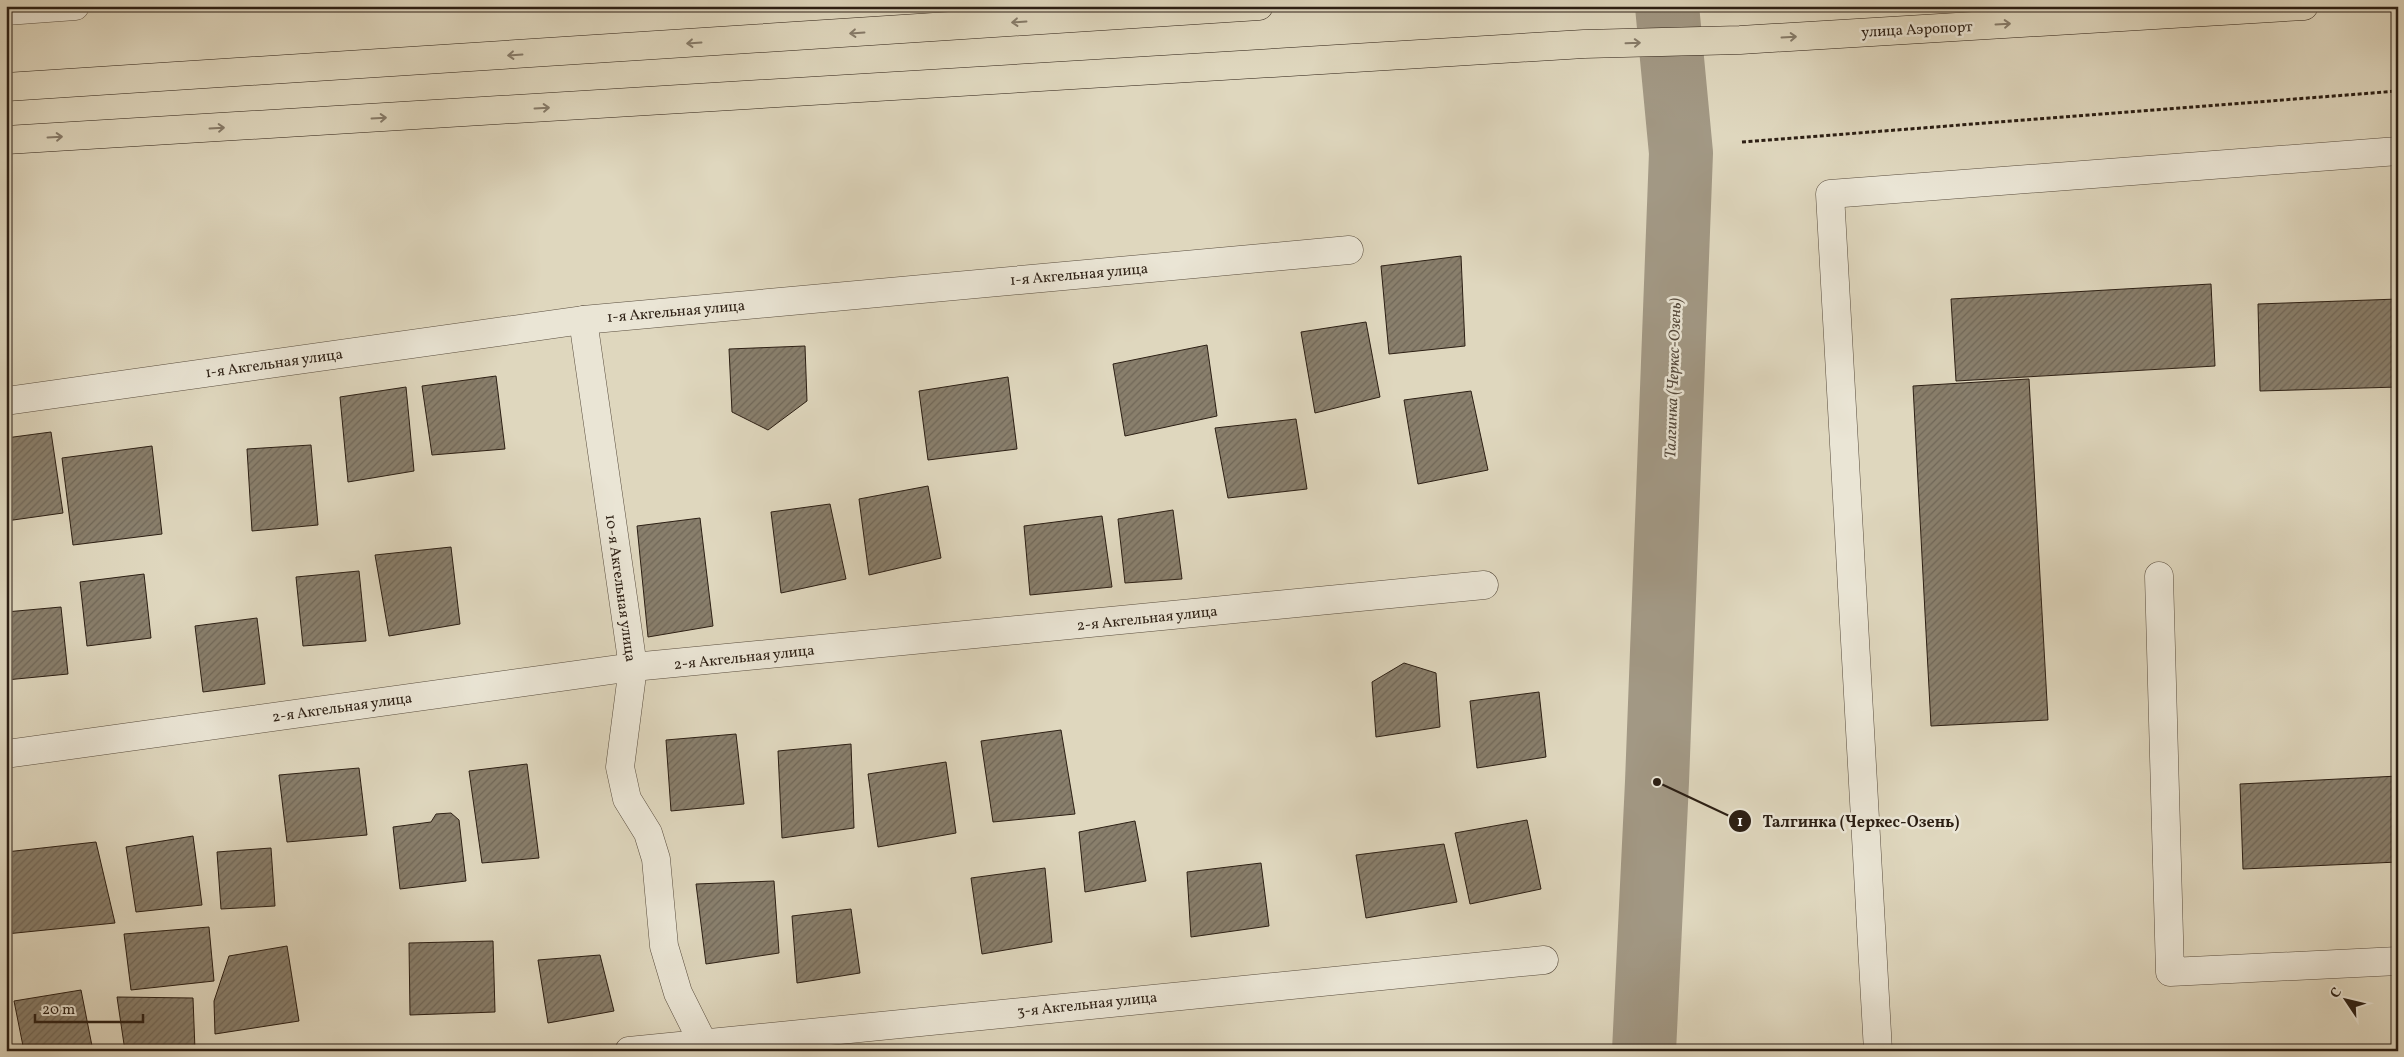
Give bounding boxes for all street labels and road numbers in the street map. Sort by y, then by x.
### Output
street label: улица Аэропорт [1861,17,1974,44]
street label: 1-я Акгельная улица [1009,259,1149,292]
street label: 1-я Акгельная улица [606,296,746,329]
street label: 1-я Акгельная улица [204,344,344,385]
street label: 10-я Акгельная улица [599,513,640,663]
street label: 2-я Акгельная улица [1076,602,1219,637]
street label: 2-я Акгельная улица [673,641,816,676]
street label: 2-я Акгельная улица [271,688,414,729]
street label: 3-я Акгельная улица [1016,988,1158,1023]

